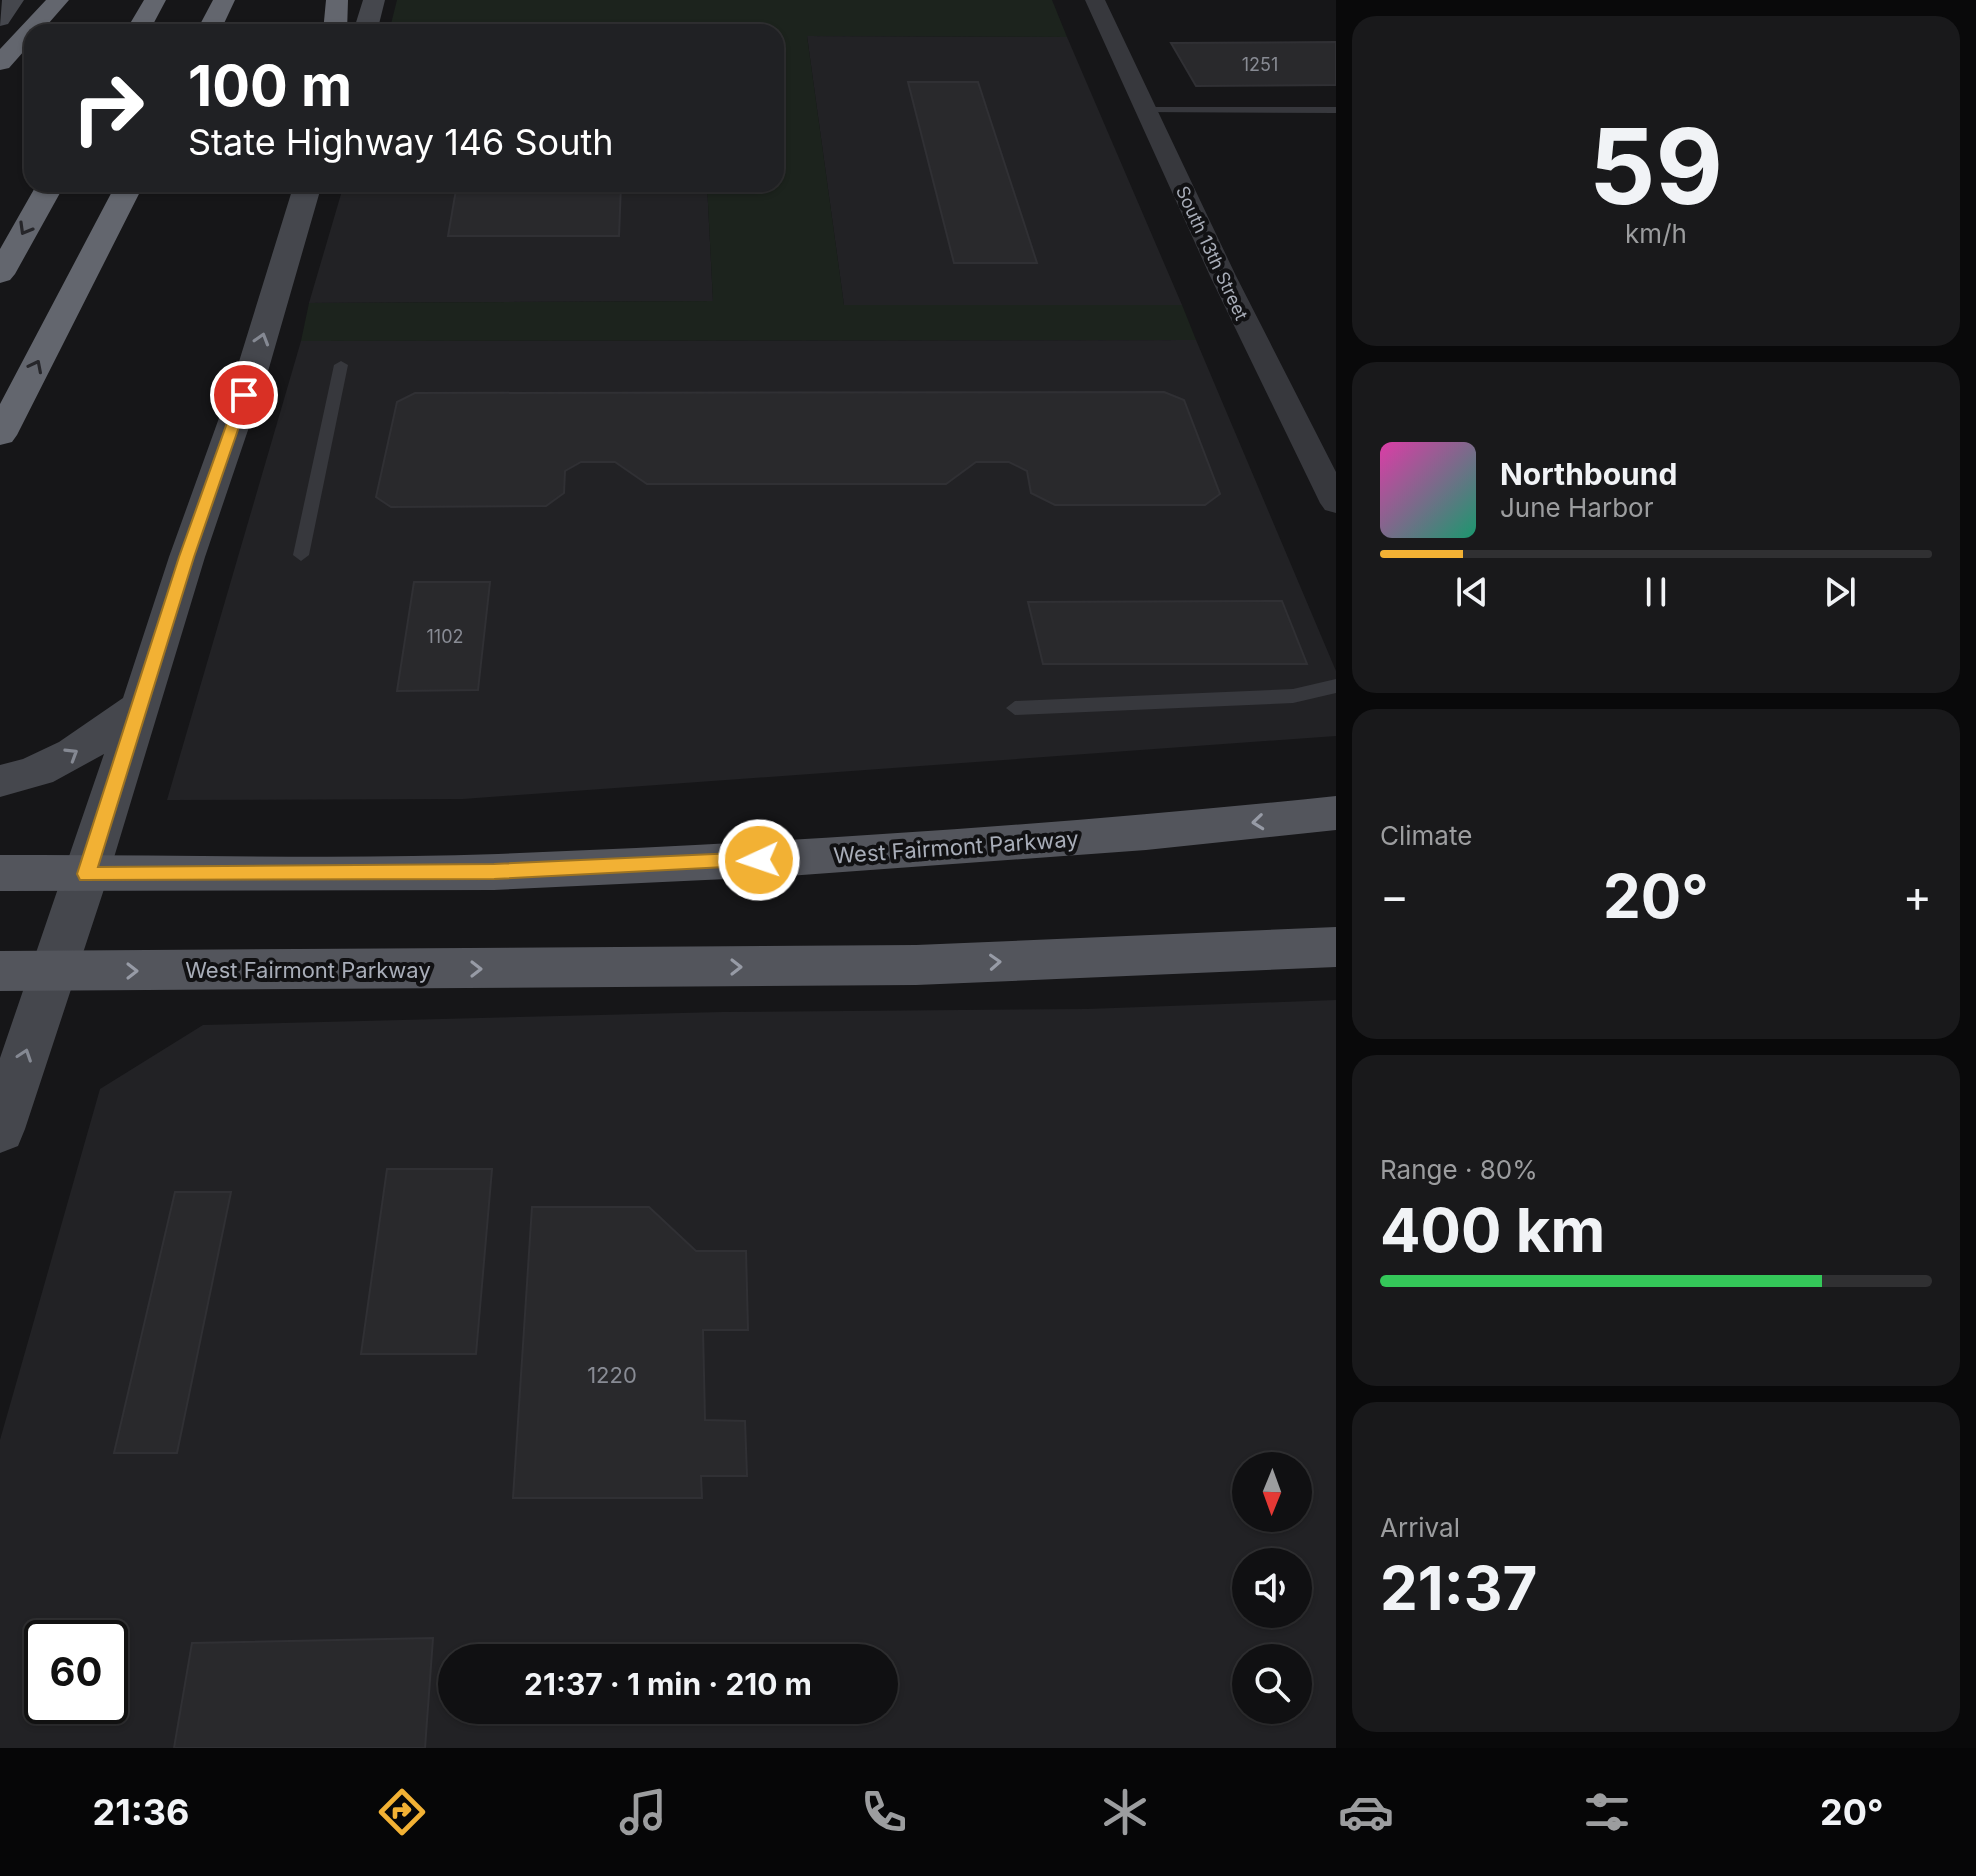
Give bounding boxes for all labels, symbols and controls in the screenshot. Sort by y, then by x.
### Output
text: 100 m [188,52,352,120]
house number: 1251 [1242,54,1278,75]
icon: right [56,56,160,160]
text: 59 [1589,103,1723,229]
text: State Highway 146 South [188,120,614,164]
street label: South 13th Street [1172,183,1252,323]
text: km/h [1625,218,1687,249]
one-way arrow [19,220,35,235]
one-way arrow [253,333,269,347]
one-way arrow [26,359,41,374]
pin [210,361,278,429]
icon: arrive [222,373,266,417]
text: Northbound [1500,456,1677,492]
text: June Harbor [1500,492,1653,523]
icon: previous [1450,570,1494,614]
icon: pause [1634,570,1678,614]
icon: next [1818,570,1862,614]
house number: 1102 [427,626,463,647]
one-way arrow [64,748,78,763]
one-way arrow [1252,813,1265,830]
position arrow [717,818,801,902]
text: Climate [1380,820,1472,851]
street label: West Fairmont Parkway [833,825,1079,869]
text: 20° [1603,860,1709,932]
text: − [1380,869,1409,923]
text: + [1903,869,1932,923]
one-way arrow [989,953,1002,970]
street label: West Fairmont Parkway [185,957,431,983]
one-way arrow [730,958,743,976]
one-way arrow [470,960,483,978]
one-way arrow [126,963,139,980]
one-way arrow [16,1049,32,1063]
text: Range · 80% [1380,1154,1538,1185]
text: 400 km [1380,1194,1605,1266]
house number: 1220 [587,1362,637,1388]
north arrow [1232,1452,1312,1532]
map controls [1232,1452,1312,1724]
text: Arrival [1380,1512,1460,1543]
button: sound [1232,1548,1312,1628]
text: 21:37 [1380,1552,1537,1624]
speed limit sign: 60 [24,1620,128,1724]
button: search [1232,1644,1312,1724]
text: 21:37 · 1 min · 210 m [524,1666,812,1702]
icon: directions [374,1784,430,1840]
icon: music [615,1784,671,1840]
icon: phone [856,1784,912,1840]
icon: climate [1097,1784,1153,1840]
icon: car [1338,1784,1394,1840]
icon: filters [1579,1784,1635,1840]
text: 21:36 [92,1790,189,1834]
text: 20° [1820,1790,1883,1834]

